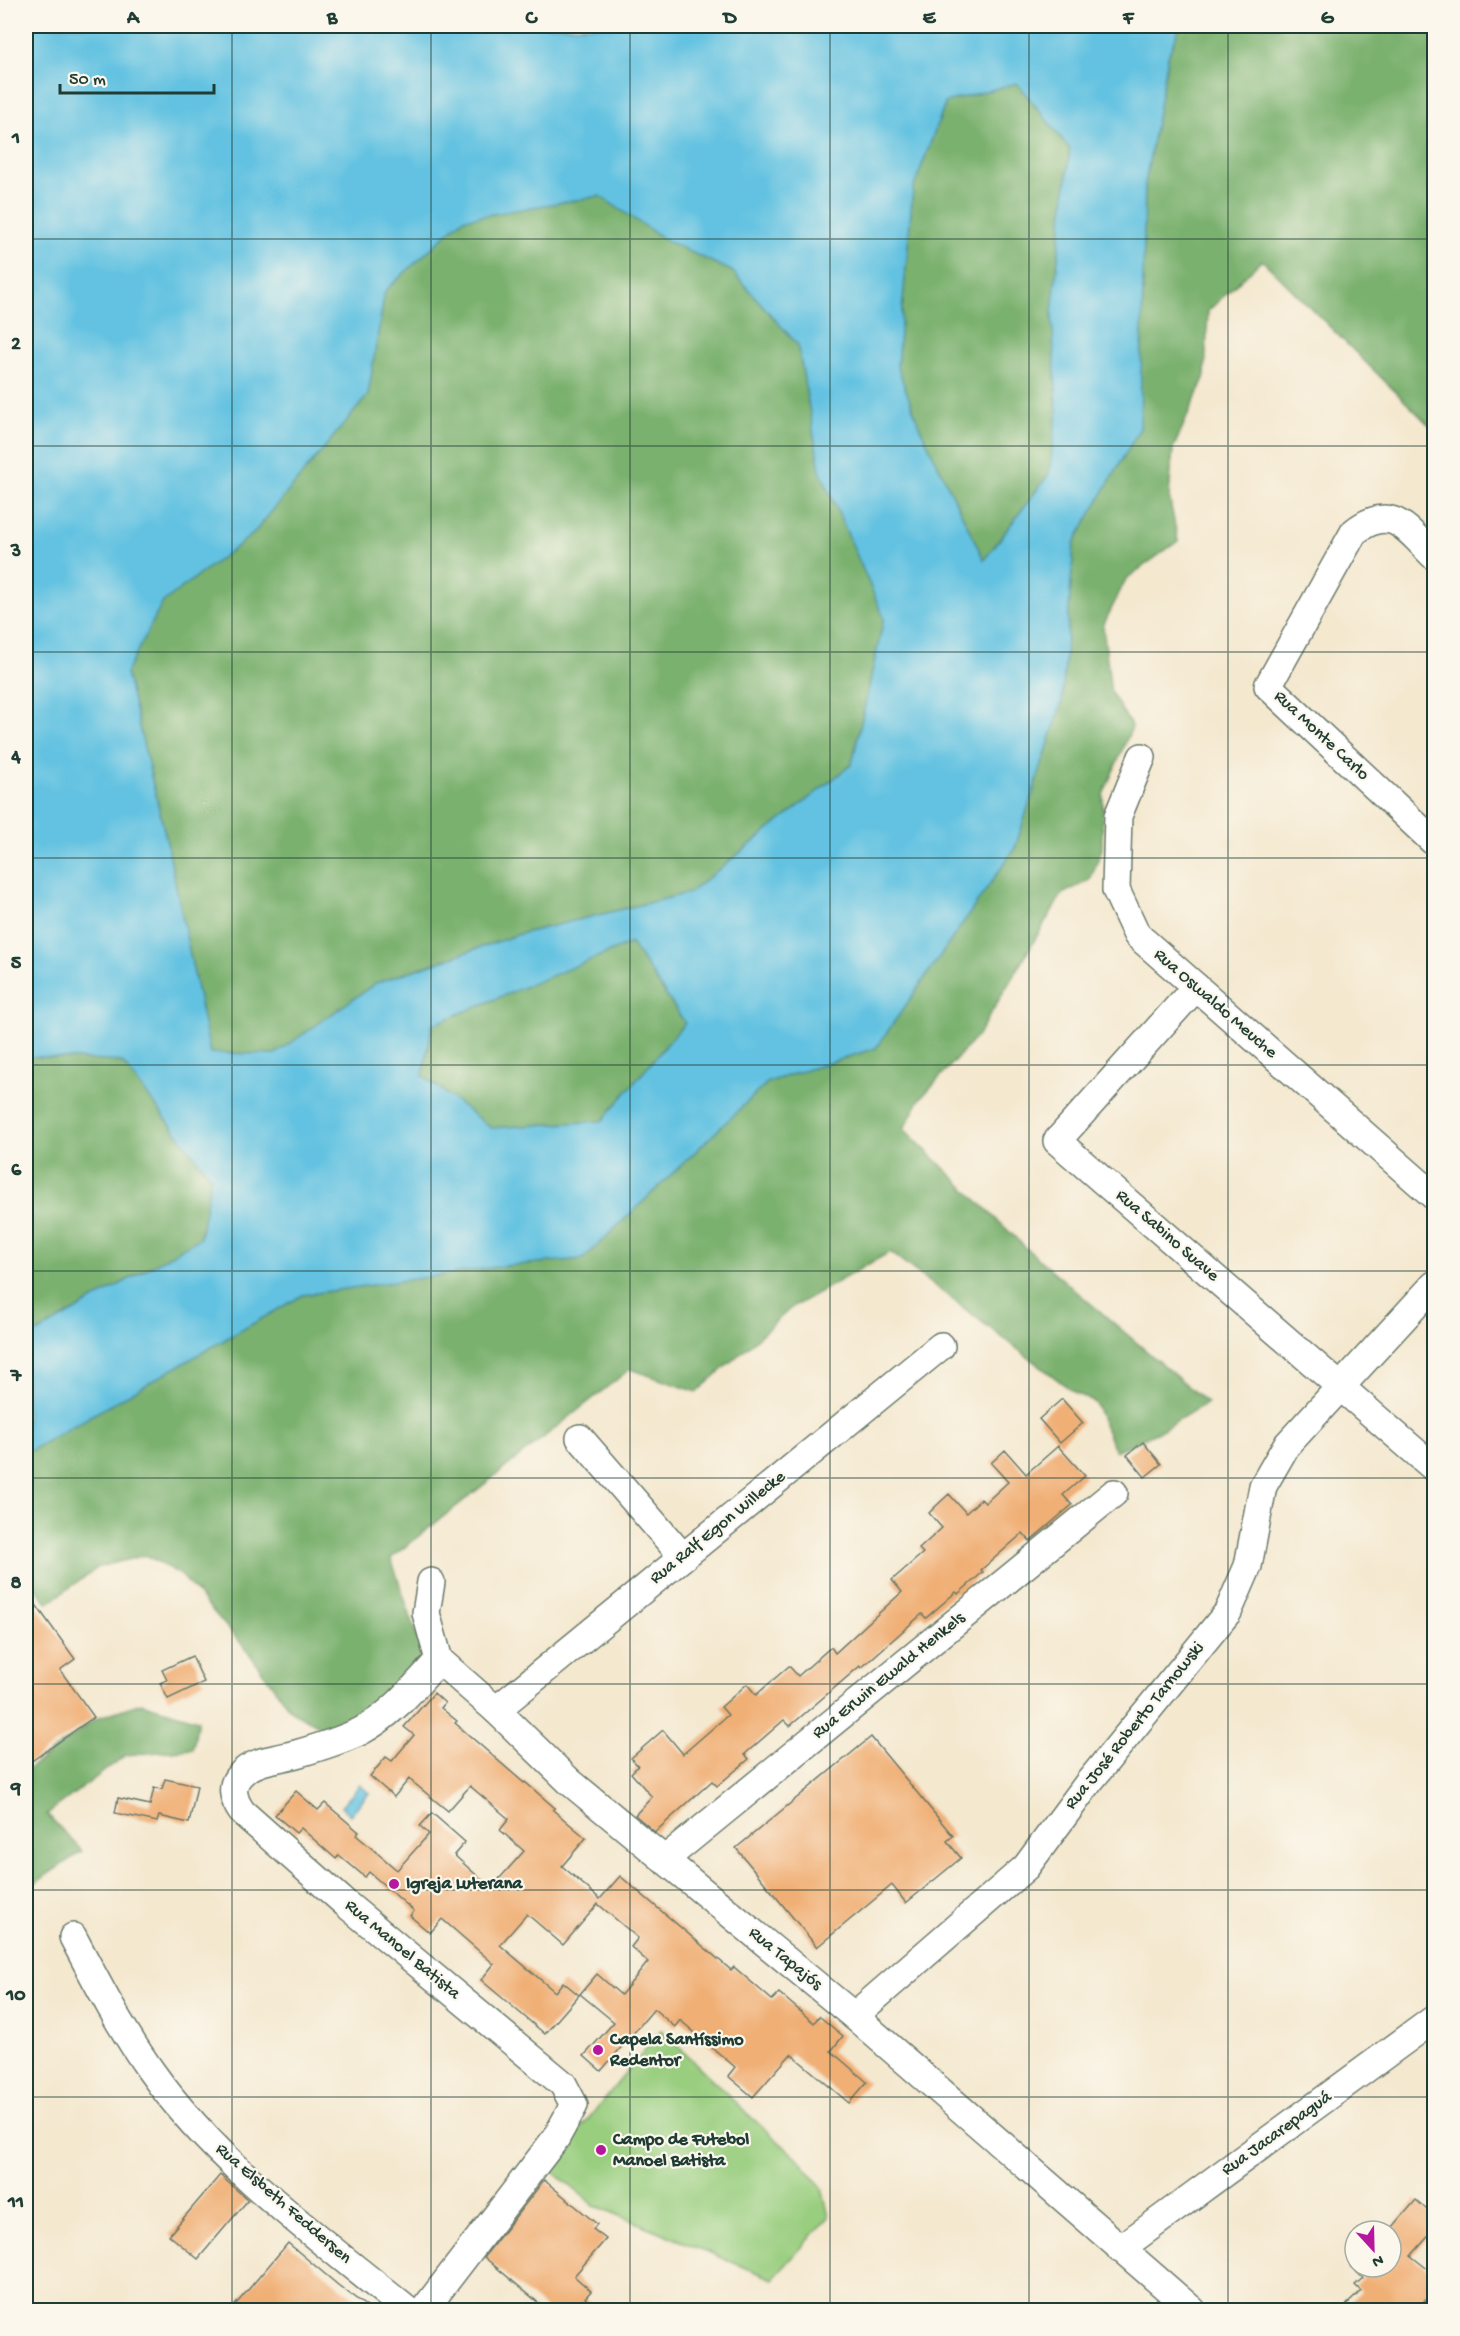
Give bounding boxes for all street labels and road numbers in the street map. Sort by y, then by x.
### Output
street label: Rua Monte Carlo [1269,686,1373,786]
street label: Rua Oswaldo Meuche [1149,945,1282,1064]
street label: Rua Sabino Suave [1111,1185,1223,1287]
street label: Rua Ralf Egon Willecke [646,1466,791,1589]
street label: Rua Erwin Ewald Henkels [808,1607,971,1744]
street label: Rua José Roberto Tarnowski [1061,1638,1209,1814]
street label: Rua Manoel Batista [340,1896,465,2005]
street label: Rua Tapajós [744,1923,827,1996]
street label: Rua Jacarepaguá [1218,2086,1337,2181]
street label: Rua Elsbeth Feddersen [211,2139,356,2269]

